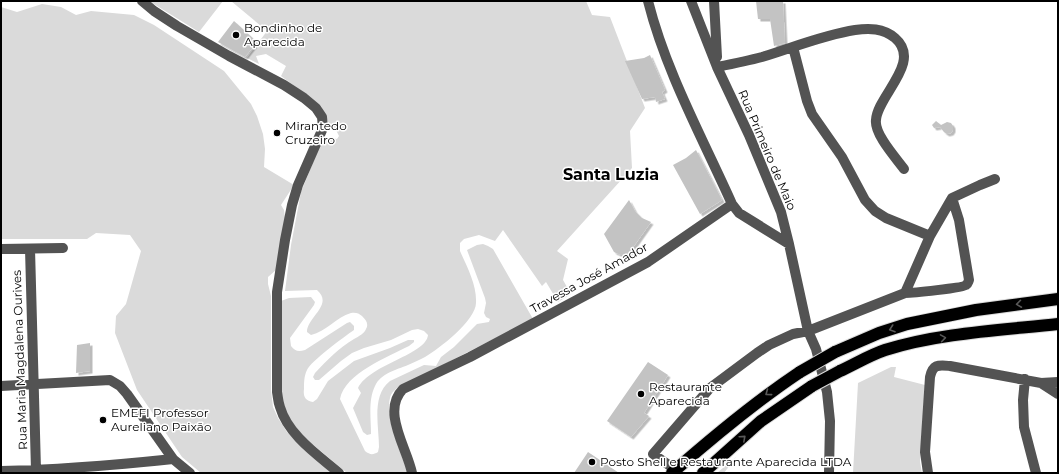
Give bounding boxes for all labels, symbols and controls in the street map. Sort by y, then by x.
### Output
place label: Bondinho de Aparecida [244,20,322,49]
marker: Bondinho de Aparecida [231,30,241,40]
street label: Rua Primeiro de Maio [735,87,800,212]
place label: Mirantedo Cruzeiro [285,118,347,147]
marker: Mirantedo Cruzeiro [272,128,282,138]
district label: Santa Luzia [563,165,659,184]
street label: Travessa José Amador [527,239,650,316]
street label: Rua Maria Magdalena Ourives [9,270,30,450]
one-way arrow [1016,299,1022,308]
one-way arrow [888,324,895,332]
one-way arrow [940,334,946,343]
place label: Restaurante Aparecida [649,379,722,408]
marker: Restaurante Aparecida [636,389,646,399]
one-way arrow [765,389,772,396]
place label: EMEFI Professor Aureliano Paixão [111,405,211,434]
marker: EMEFI Professor Aureliano Paixão [98,415,108,425]
one-way arrow [738,436,745,443]
place label: Posto Shell e Restaurante Aparecida LTDA [600,454,852,469]
marker: Posto Shell e Restaurante Aparecida LTDA [587,457,597,467]

